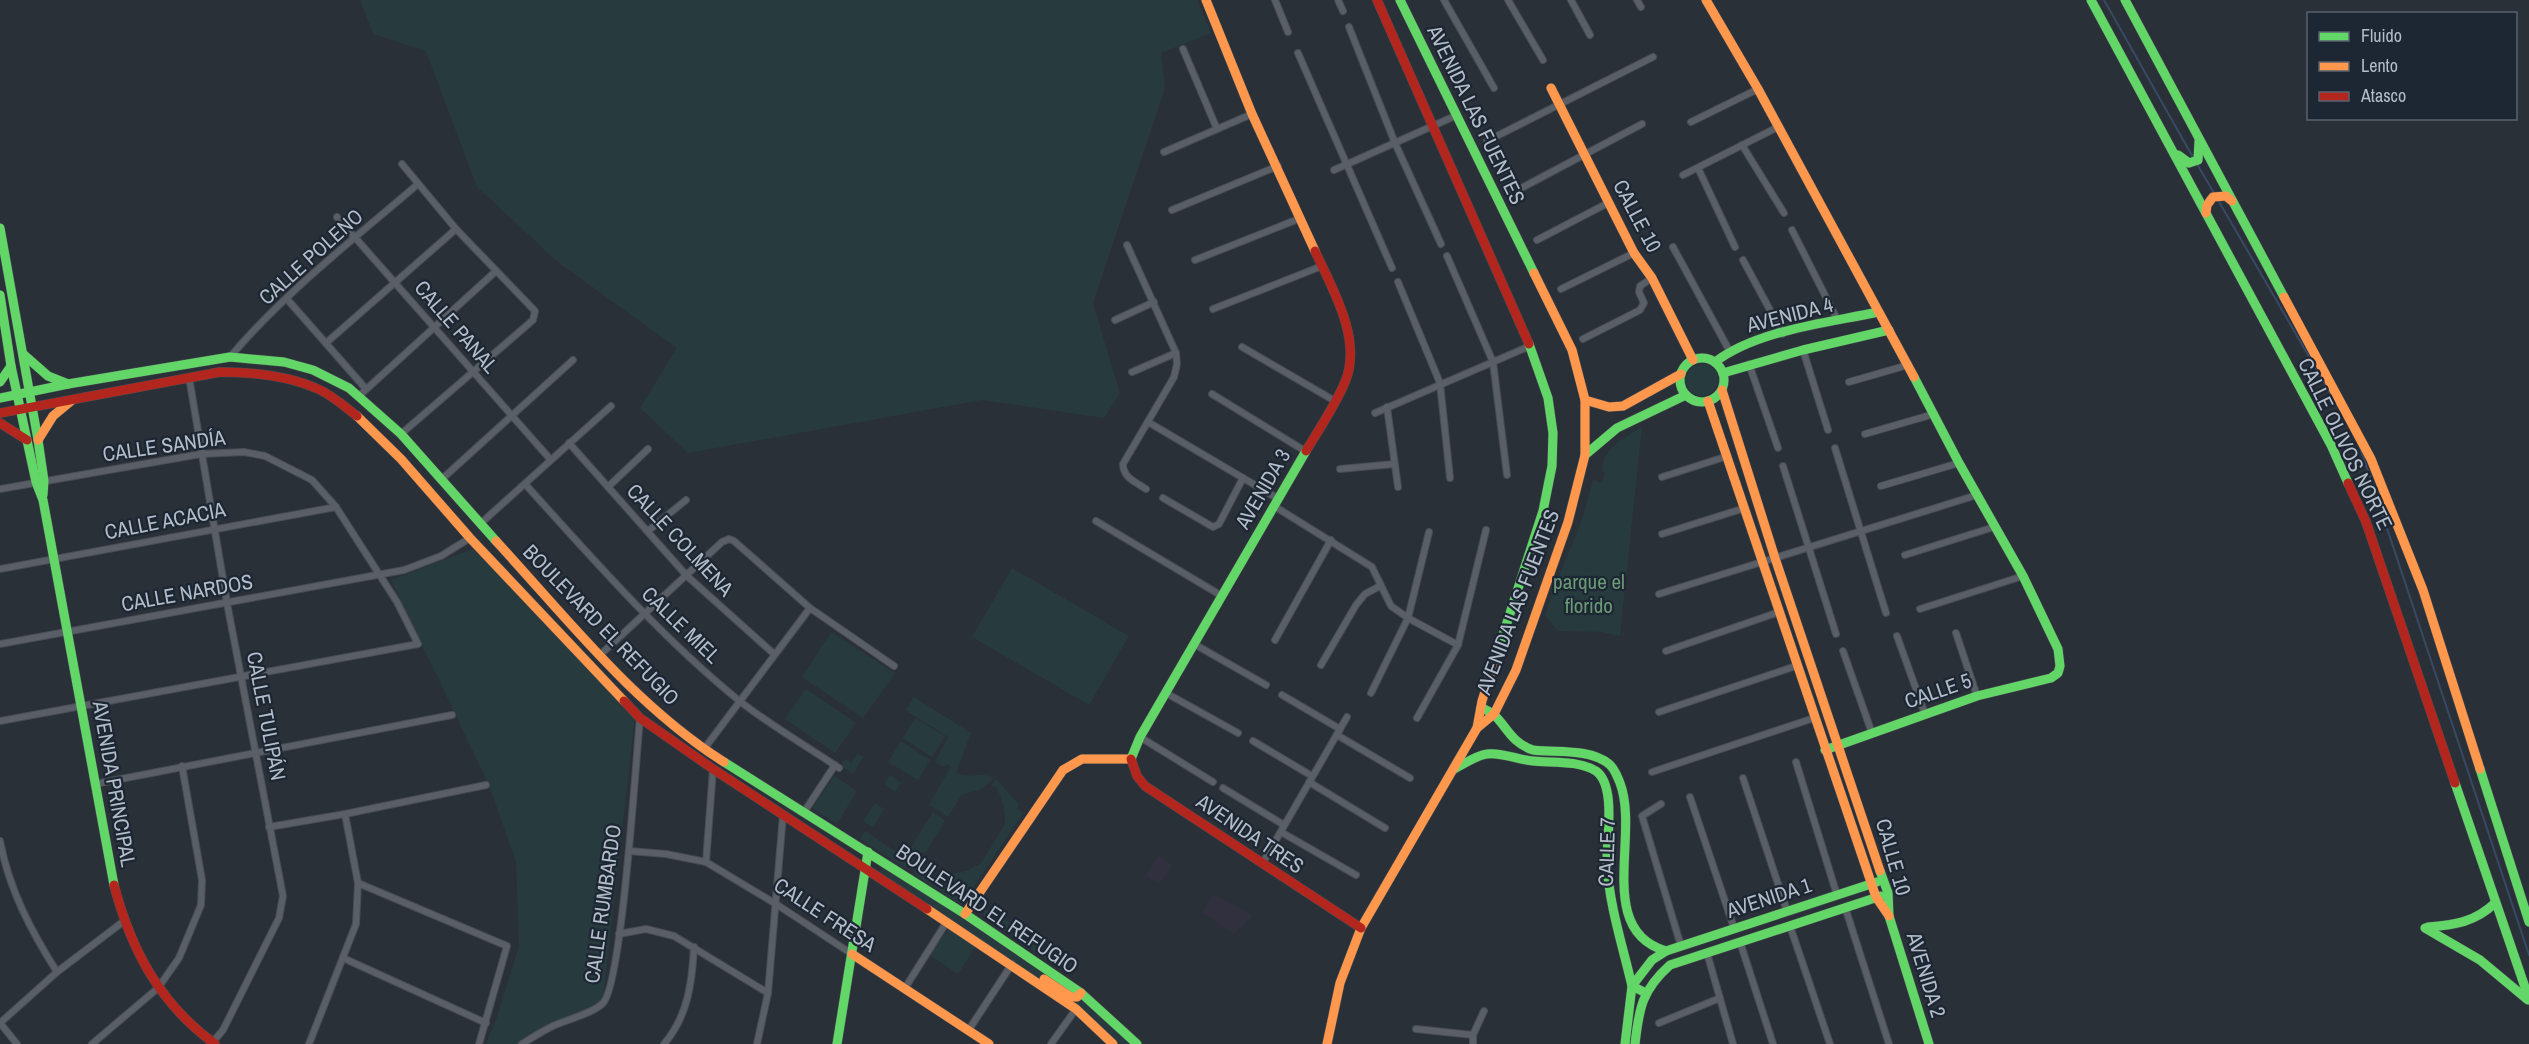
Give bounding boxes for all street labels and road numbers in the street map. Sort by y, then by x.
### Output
street label: AVENIDA LAS FUENTES [1420,19,1532,209]
street label: CALLE 10 [1606,174,1669,257]
street label: CALLE POLENO [252,202,369,311]
street label: CALLE PANAL [408,274,505,380]
street label: AVENIDA 4 [1743,290,1836,339]
street label: CALLE OLIVOS NORTE [2291,353,2400,535]
street label: CALLE SANDÍA [101,422,228,468]
street label: AVENIDA 3 [1228,443,1297,535]
street label: CALLE COLMENA [620,477,741,603]
street label: CALLE ACACIA [102,494,228,546]
street label: AVENIDA LAS FUENTES [1469,505,1566,699]
street label: BOULEVARD EL REFUGIO [517,538,686,711]
street label: CALLE NARDOS [119,567,255,618]
street label: CALLE MIEL [635,580,728,670]
street label: CALLE TULIPÁN [240,649,293,783]
street label: CALLE 5 [1901,666,1975,715]
street label: AVENIDA PRINCIPAL [85,698,143,869]
street label: AVENIDA TRES [1190,786,1310,880]
street label: CALLE 10 [1869,815,1918,899]
street label: CALLE 7 [1591,817,1622,887]
street label: CALLE RUMBARDO [577,823,628,985]
street label: BOULEVARD EL REFUGIO [891,837,1084,980]
street label: AVENIDA 1 [1722,870,1815,925]
street label: CALLE FRESA [768,871,883,959]
street label: AVENIDA 2 [1899,928,1953,1021]

